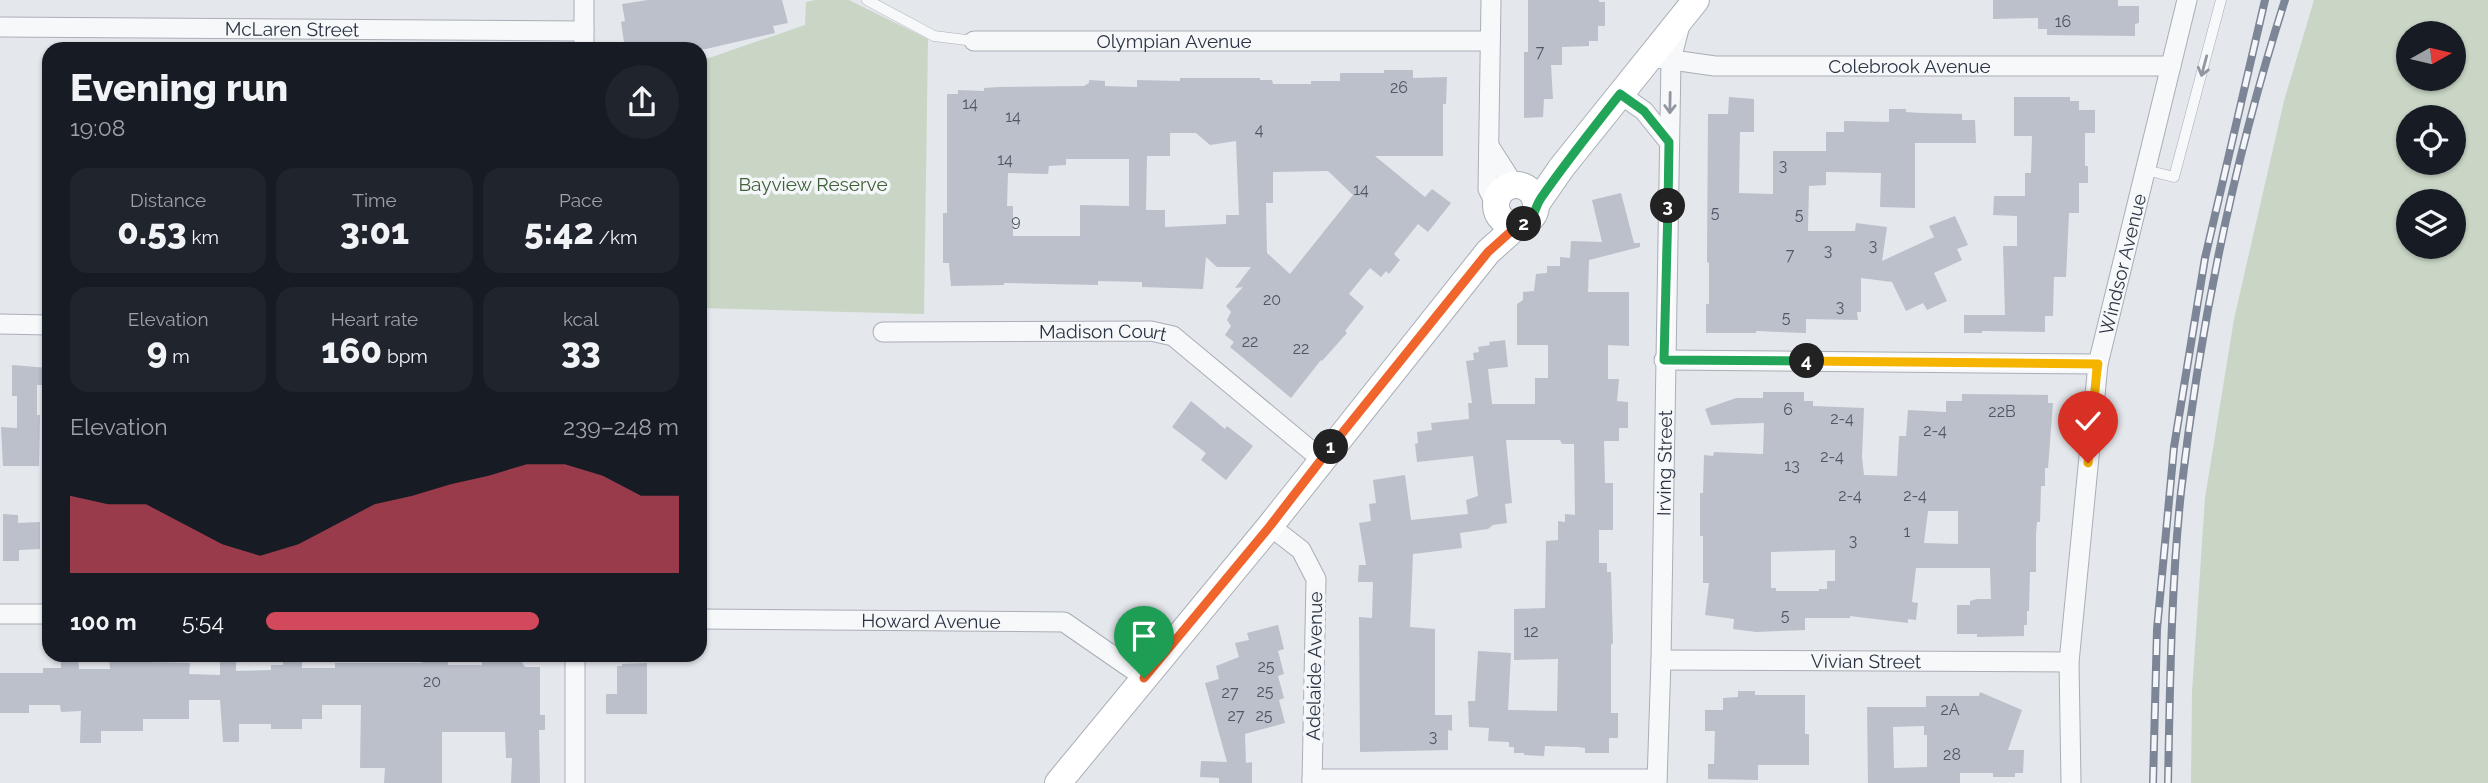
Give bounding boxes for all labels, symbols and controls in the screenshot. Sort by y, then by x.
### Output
house number: 16 [2055,12,2071,31]
street label: McLaren Street [225,18,360,40]
north arrow [2396,21,2466,91]
map controls [2396,21,2466,259]
street label: Olympian Avenue [1096,30,1252,52]
house number: 7 [1536,42,1545,61]
street label: Colebrook Avenue [1828,55,1991,77]
one-way arrow [2196,55,2209,77]
text: Evening run [70,65,288,110]
button: share [605,65,679,139]
house number: 26 [1390,78,1408,97]
one-way arrow [1663,91,1677,114]
house number: 14 [962,94,978,113]
button: locate [2396,105,2466,175]
house number: 14 [1005,107,1021,126]
text: 19:08 [70,114,125,141]
house number: 4 [1255,120,1264,139]
house number: 14 [997,150,1013,169]
house number: 3 [1779,156,1787,175]
park label: Bayview Reserve [738,173,888,195]
house number: 14 [1353,180,1369,199]
pin: 3 [1650,188,1686,224]
text: Distance [130,189,206,211]
text: Time [352,189,397,211]
text: Pace [559,189,603,211]
button: layers [2396,189,2466,259]
street label: Windsor Avenue [2095,191,2150,337]
text: 3 [1662,194,1673,216]
house number: 5 [1711,203,1720,222]
house number: 5 [1795,205,1804,224]
pin: 2 [1506,206,1542,242]
text: 0.53 [117,211,187,252]
text: 3:01 [340,211,409,252]
text: 5:42 [524,211,594,252]
house number: 9 [1011,211,1021,230]
text: 2 [1518,212,1529,234]
text: km [187,226,219,248]
text: /km [594,226,638,248]
house number: 3 [1869,236,1877,255]
house number: 3 [1824,241,1832,260]
house number: 7 [1786,245,1795,264]
house number: 20 [1263,290,1281,309]
house number: 3 [1836,297,1844,316]
text: Elevation [128,308,209,330]
text: Heart rate [331,308,418,330]
text: kcal [563,308,599,330]
house number: 5 [1782,308,1791,327]
street label: Madison Court [1039,320,1170,345]
text: 9 [147,330,167,371]
text: 160 [321,330,382,371]
text: 33 [561,330,601,371]
house number: 22 [1242,332,1258,351]
house number: 22 [1293,339,1309,358]
pin: 4 [1790,344,1825,378]
text: m [167,345,190,367]
text: bpm [382,345,428,367]
text: 4 [1801,349,1812,371]
pin [2058,391,2118,463]
house number: 6 [1783,400,1793,419]
house number: 22B [1988,402,2016,421]
icon: check [2069,402,2107,440]
street label: Irving Street [1652,409,1676,516]
house number: 2-4 [1830,409,1854,428]
text: Elevation [70,413,168,440]
text: 239–248 m [563,413,679,440]
house number: 2-4 [1923,421,1947,440]
pin: 1 [1314,430,1348,464]
text: 1 [1326,435,1335,457]
house number: 2-4 [1820,447,1844,466]
house number: 13 [1784,456,1800,475]
house number: 2-4 [1838,486,1862,505]
house number: 2-4 [1903,486,1927,505]
house number: 1 [1904,522,1911,541]
house number: 3 [1849,531,1857,550]
street label: Adelaide Avenue [1302,591,1326,741]
pin [1114,606,1174,678]
house number: 5 [1781,606,1790,625]
text: 100 m [70,608,137,635]
text: 5:54 [182,608,224,635]
street label: Howard Avenue [861,609,1001,632]
icon: arrive [1125,617,1163,655]
house number: 12 [1523,622,1539,641]
street label: Vivian Street [1811,650,1922,672]
house number: 25 [1257,657,1275,676]
house number: 20 [423,672,441,691]
house number: 25 [1256,682,1274,701]
house number: 27 [1222,683,1239,702]
house number: 2A [1940,700,1960,719]
house number: 27 [1228,706,1245,725]
house number: 25 [1255,706,1273,725]
house number: 3 [1429,727,1437,746]
house number: 28 [1943,745,1961,764]

